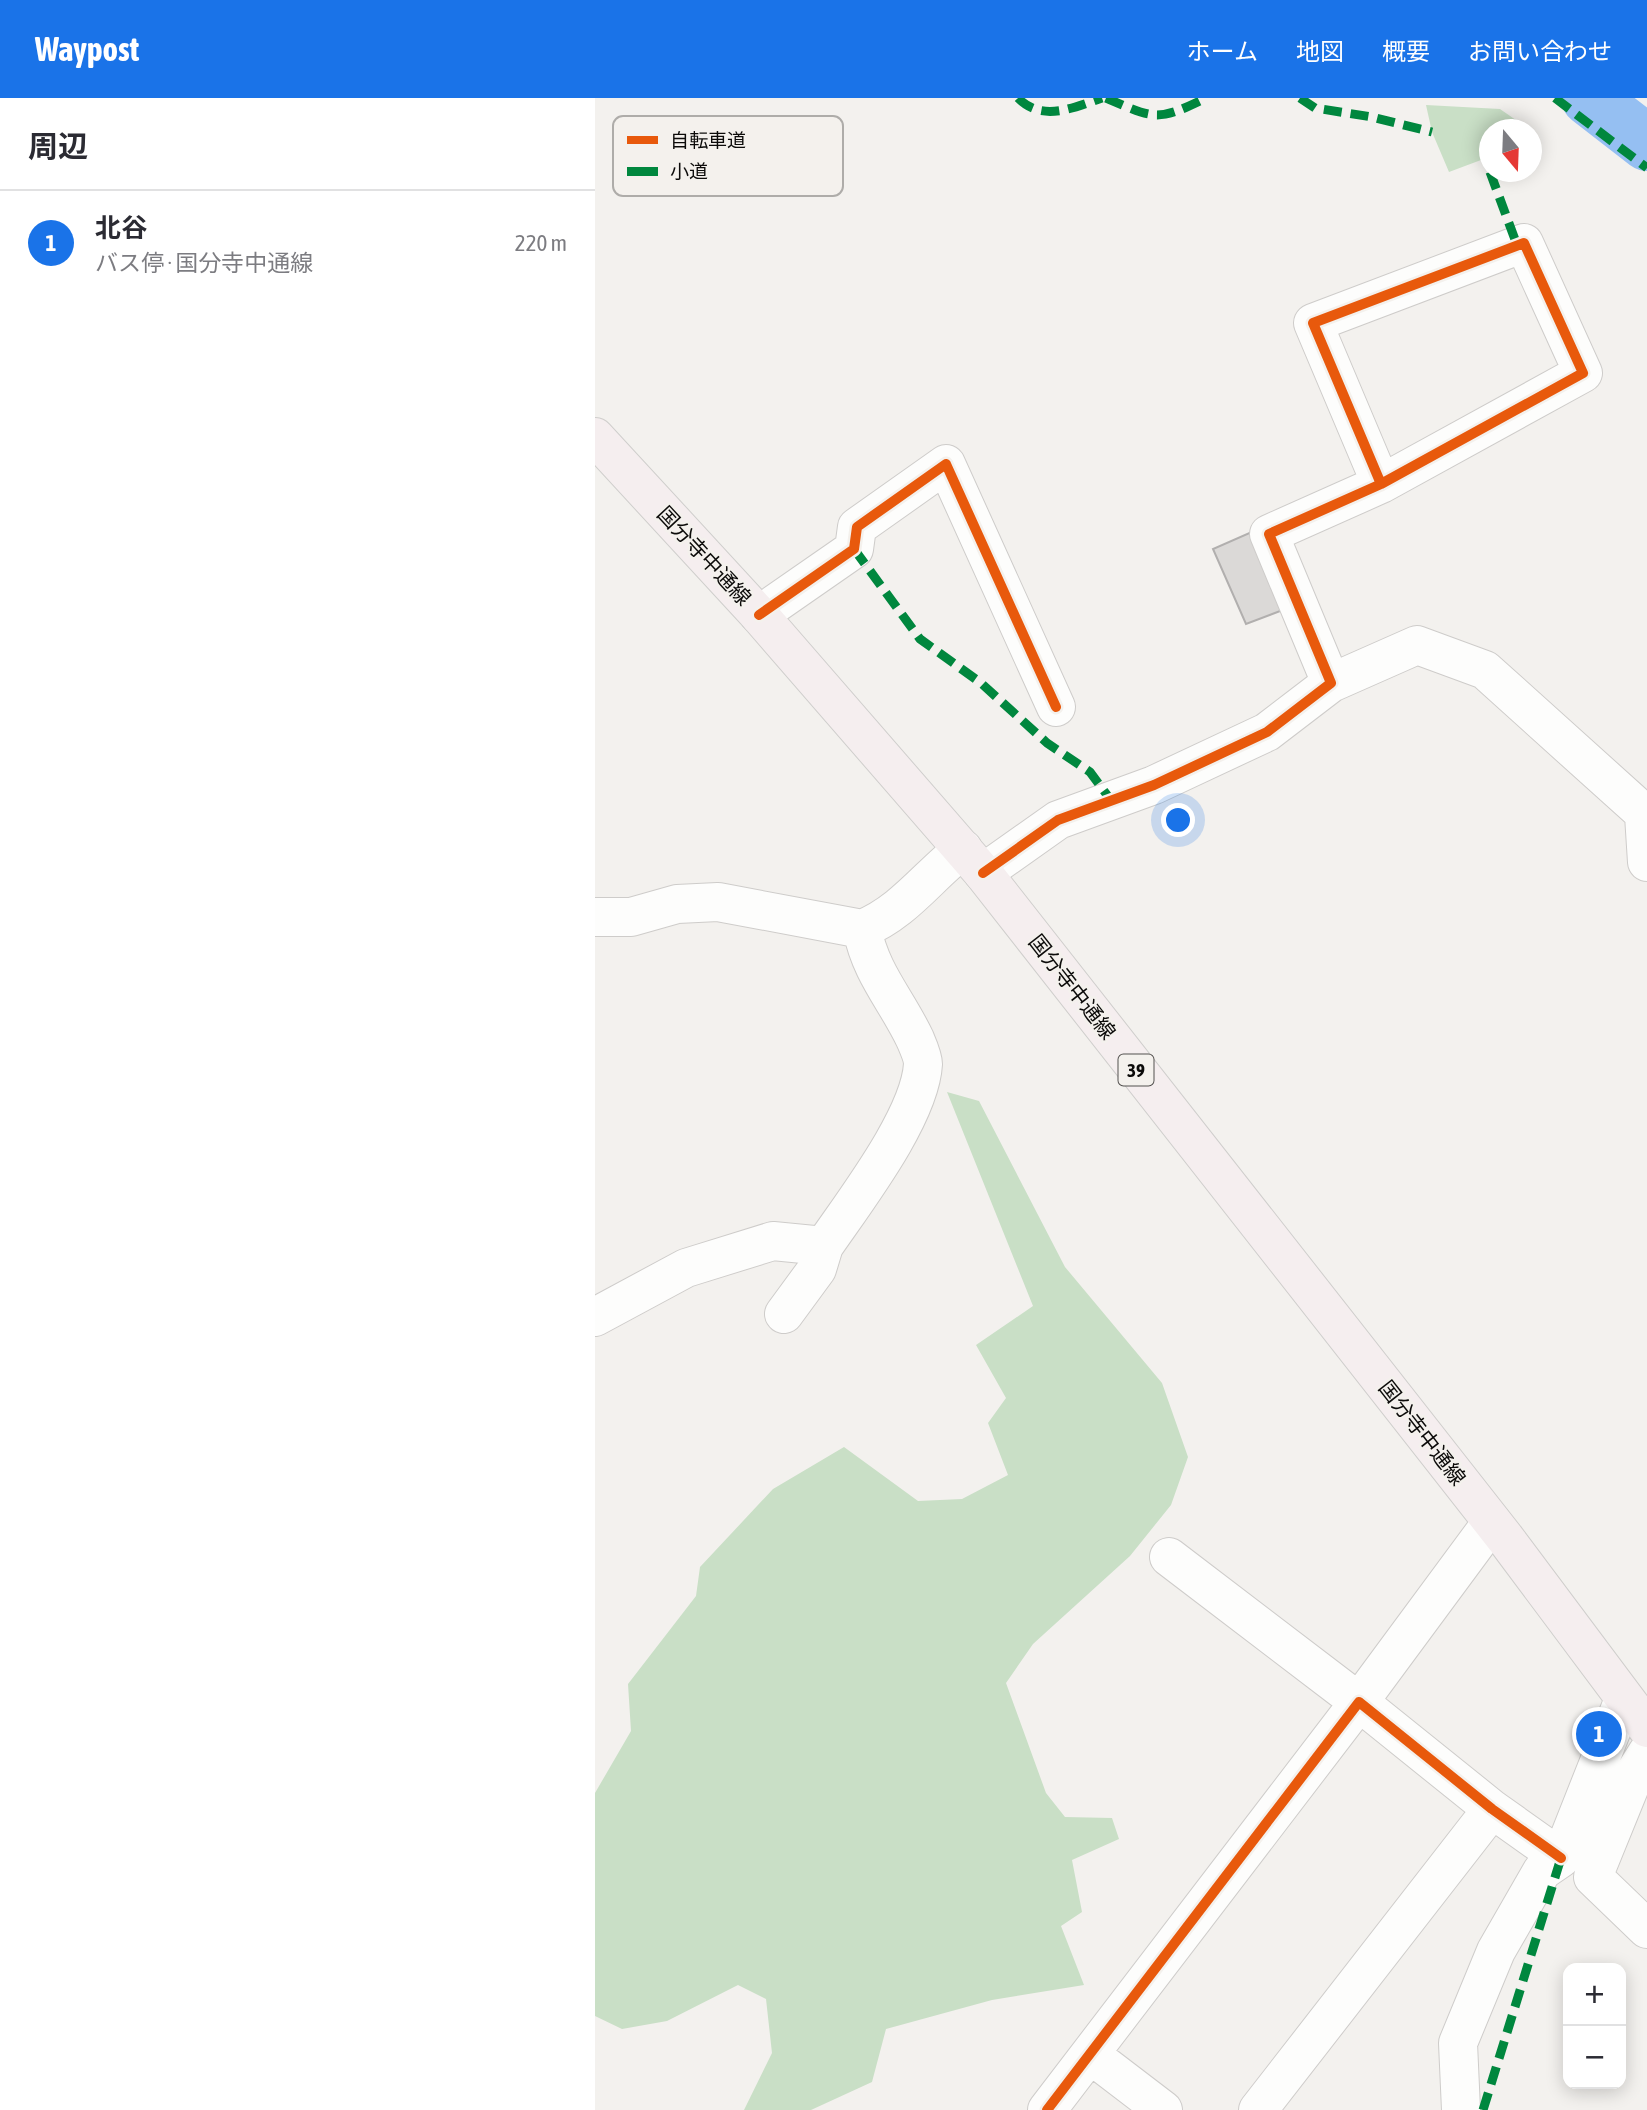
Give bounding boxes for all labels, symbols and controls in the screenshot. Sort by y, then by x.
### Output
text: Waypost [35,30,139,68]
text: ホーム [1187,38,1258,65]
text: 地図 [1296,38,1344,65]
text: 概要 [1382,38,1430,65]
text: お問い合わせ [1468,38,1612,65]
legend [613,116,843,196]
north arrow [1479,119,1542,182]
text: 周辺 [28,129,88,163]
text: 自転車道 [670,129,746,151]
text: 小道 [670,160,708,182]
text: 北谷 [95,213,147,243]
text: 1 [46,230,56,256]
text: 220 m [515,230,567,256]
text: バス停 · 国分寺中通線 [95,250,313,276]
street label: 国分寺中通線 [653,501,756,610]
your location [1161,803,1195,837]
street label: 国分寺中通線 [1025,929,1121,1043]
road number: 39 [1119,1054,1153,1086]
street label: 国分寺中通線 [1375,1375,1471,1489]
pin: 1 [1576,1708,1622,1760]
map controls [1563,1963,1626,2089]
button: + [1563,1963,1626,2026]
button: − [1563,2026,1626,2089]

